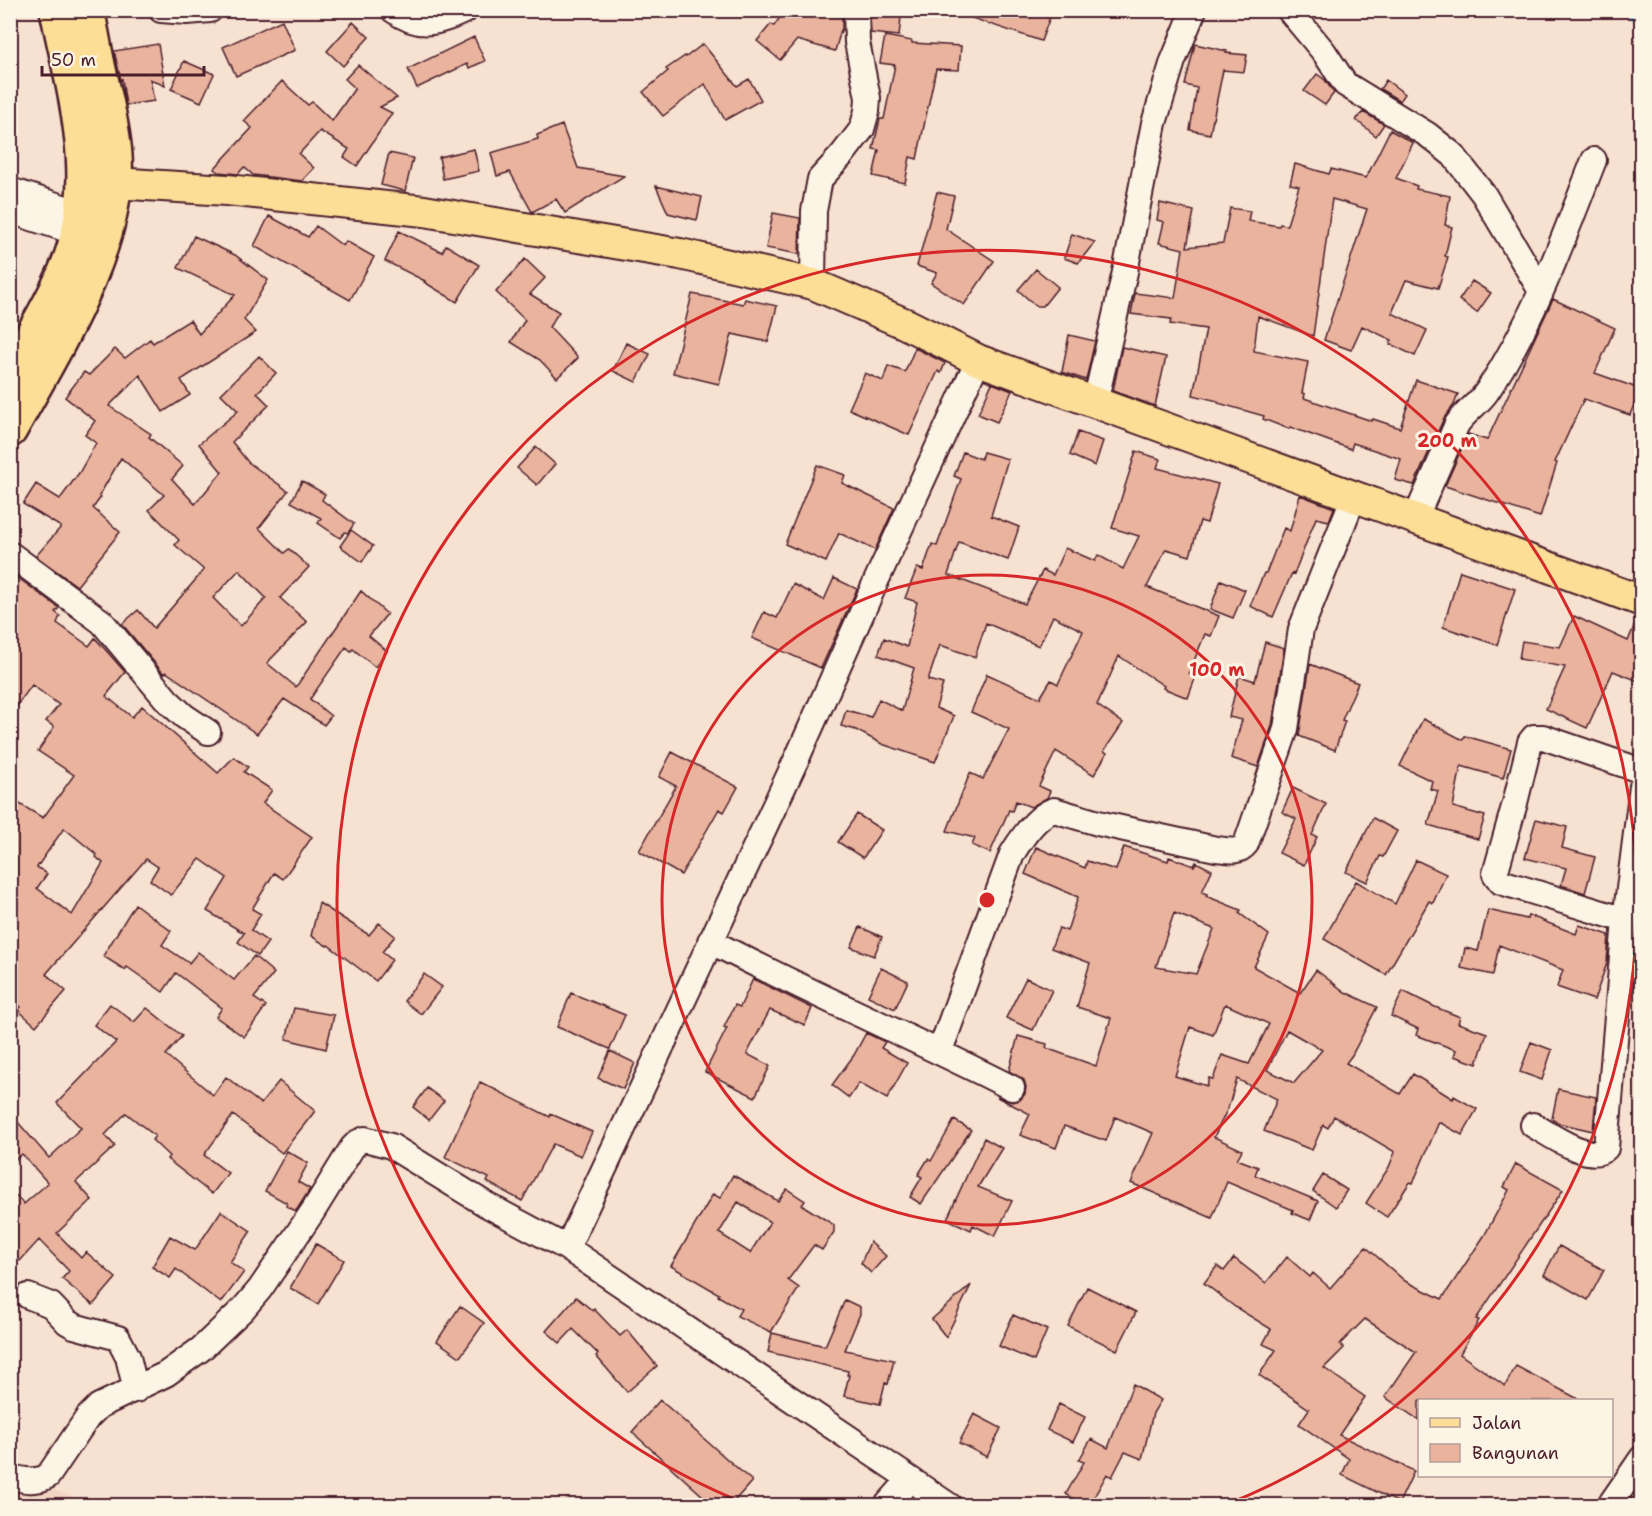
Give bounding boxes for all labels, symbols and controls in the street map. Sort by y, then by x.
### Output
scale bar [42,39,204,77]
text: 50 m [51,48,96,72]
text: 200 m [1417,429,1478,453]
text: 100 m [1189,658,1245,682]
centre of rings [977,890,997,910]
legend [1418,1399,1613,1477]
text: Jalan [1472,1411,1521,1435]
text: Bangunan [1472,1441,1559,1465]

